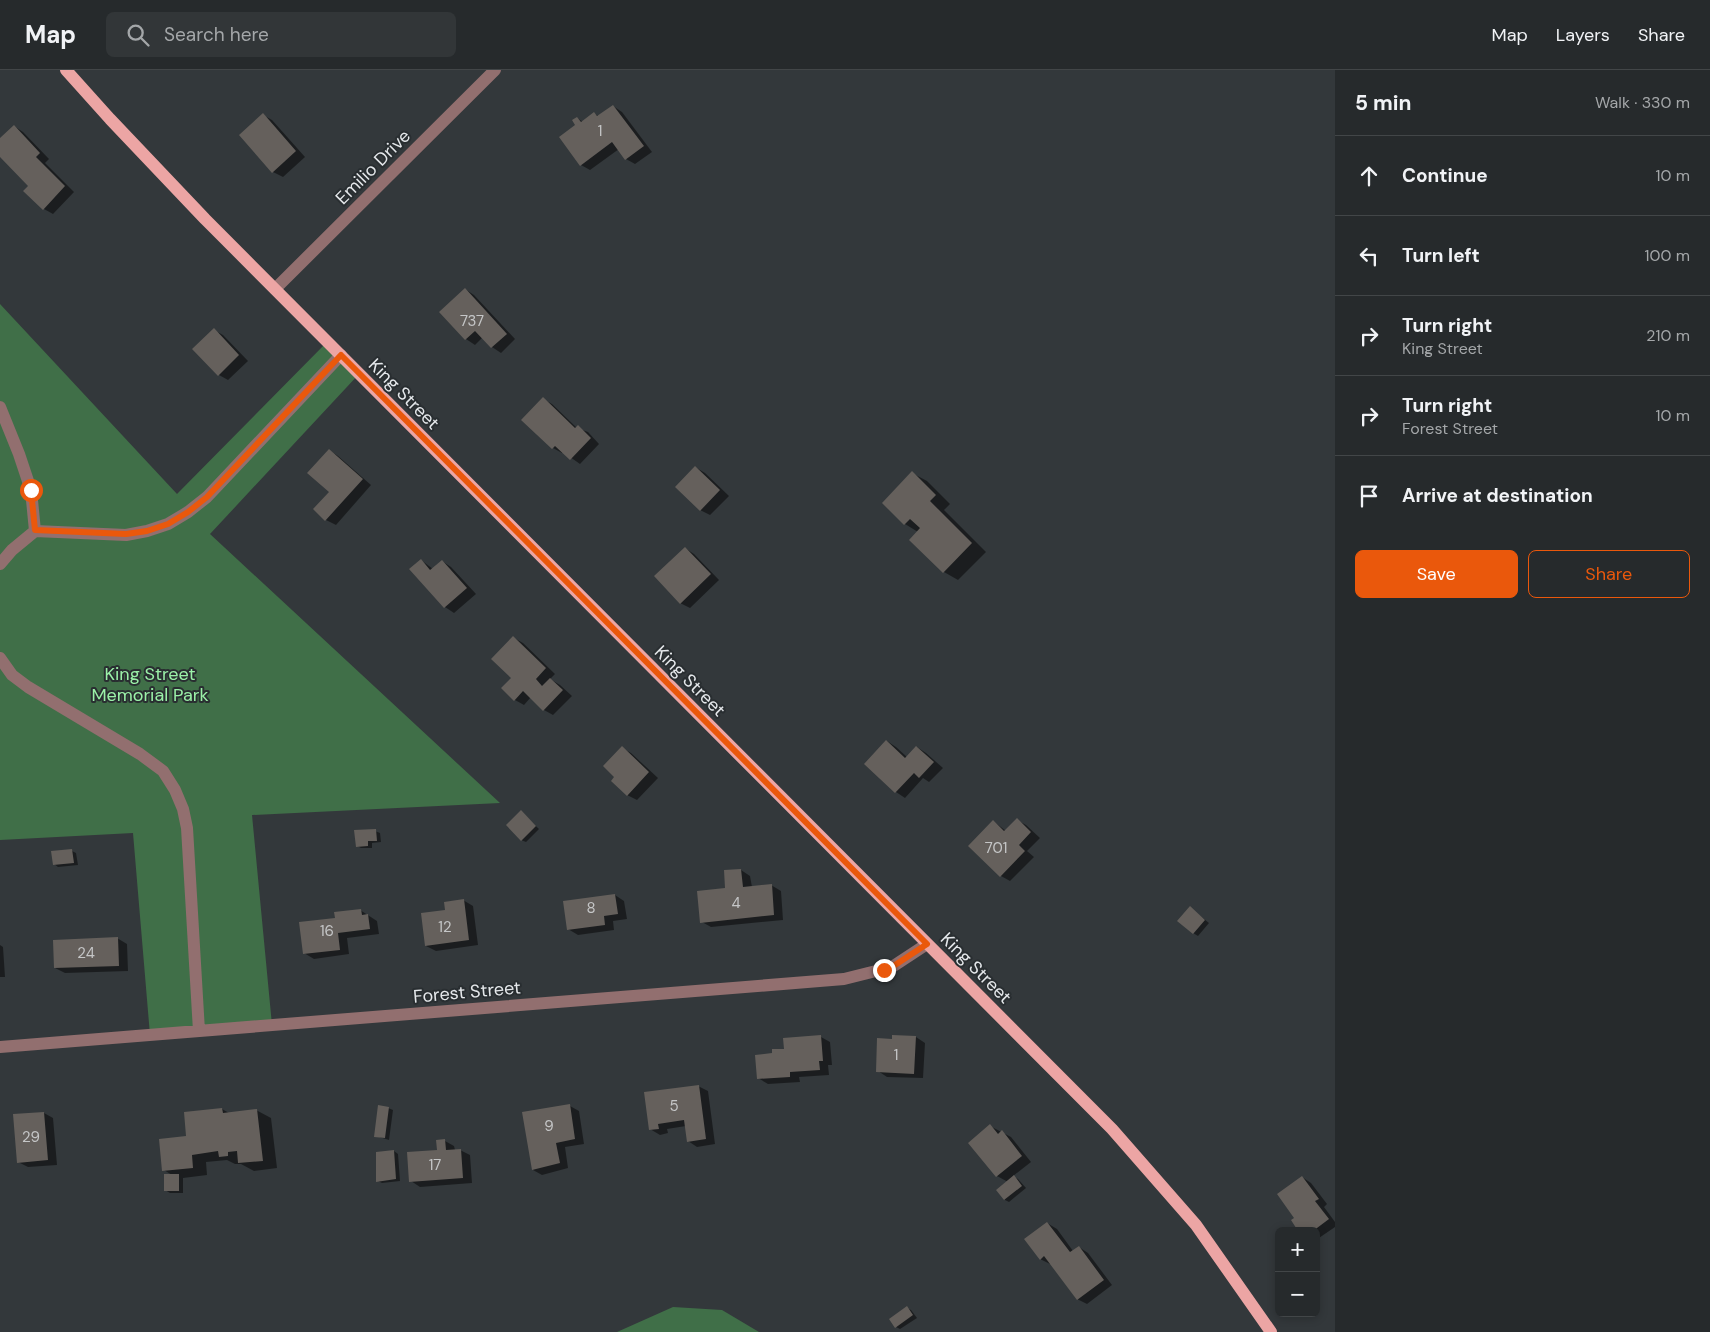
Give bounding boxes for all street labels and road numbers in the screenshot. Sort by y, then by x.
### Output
street label: Emilio Drive [330,124,416,210]
street label: King Street [363,353,445,435]
street label: King Street [649,640,731,722]
street label: King Street [935,927,1017,1009]
street label: Forest Street [412,975,522,1009]

